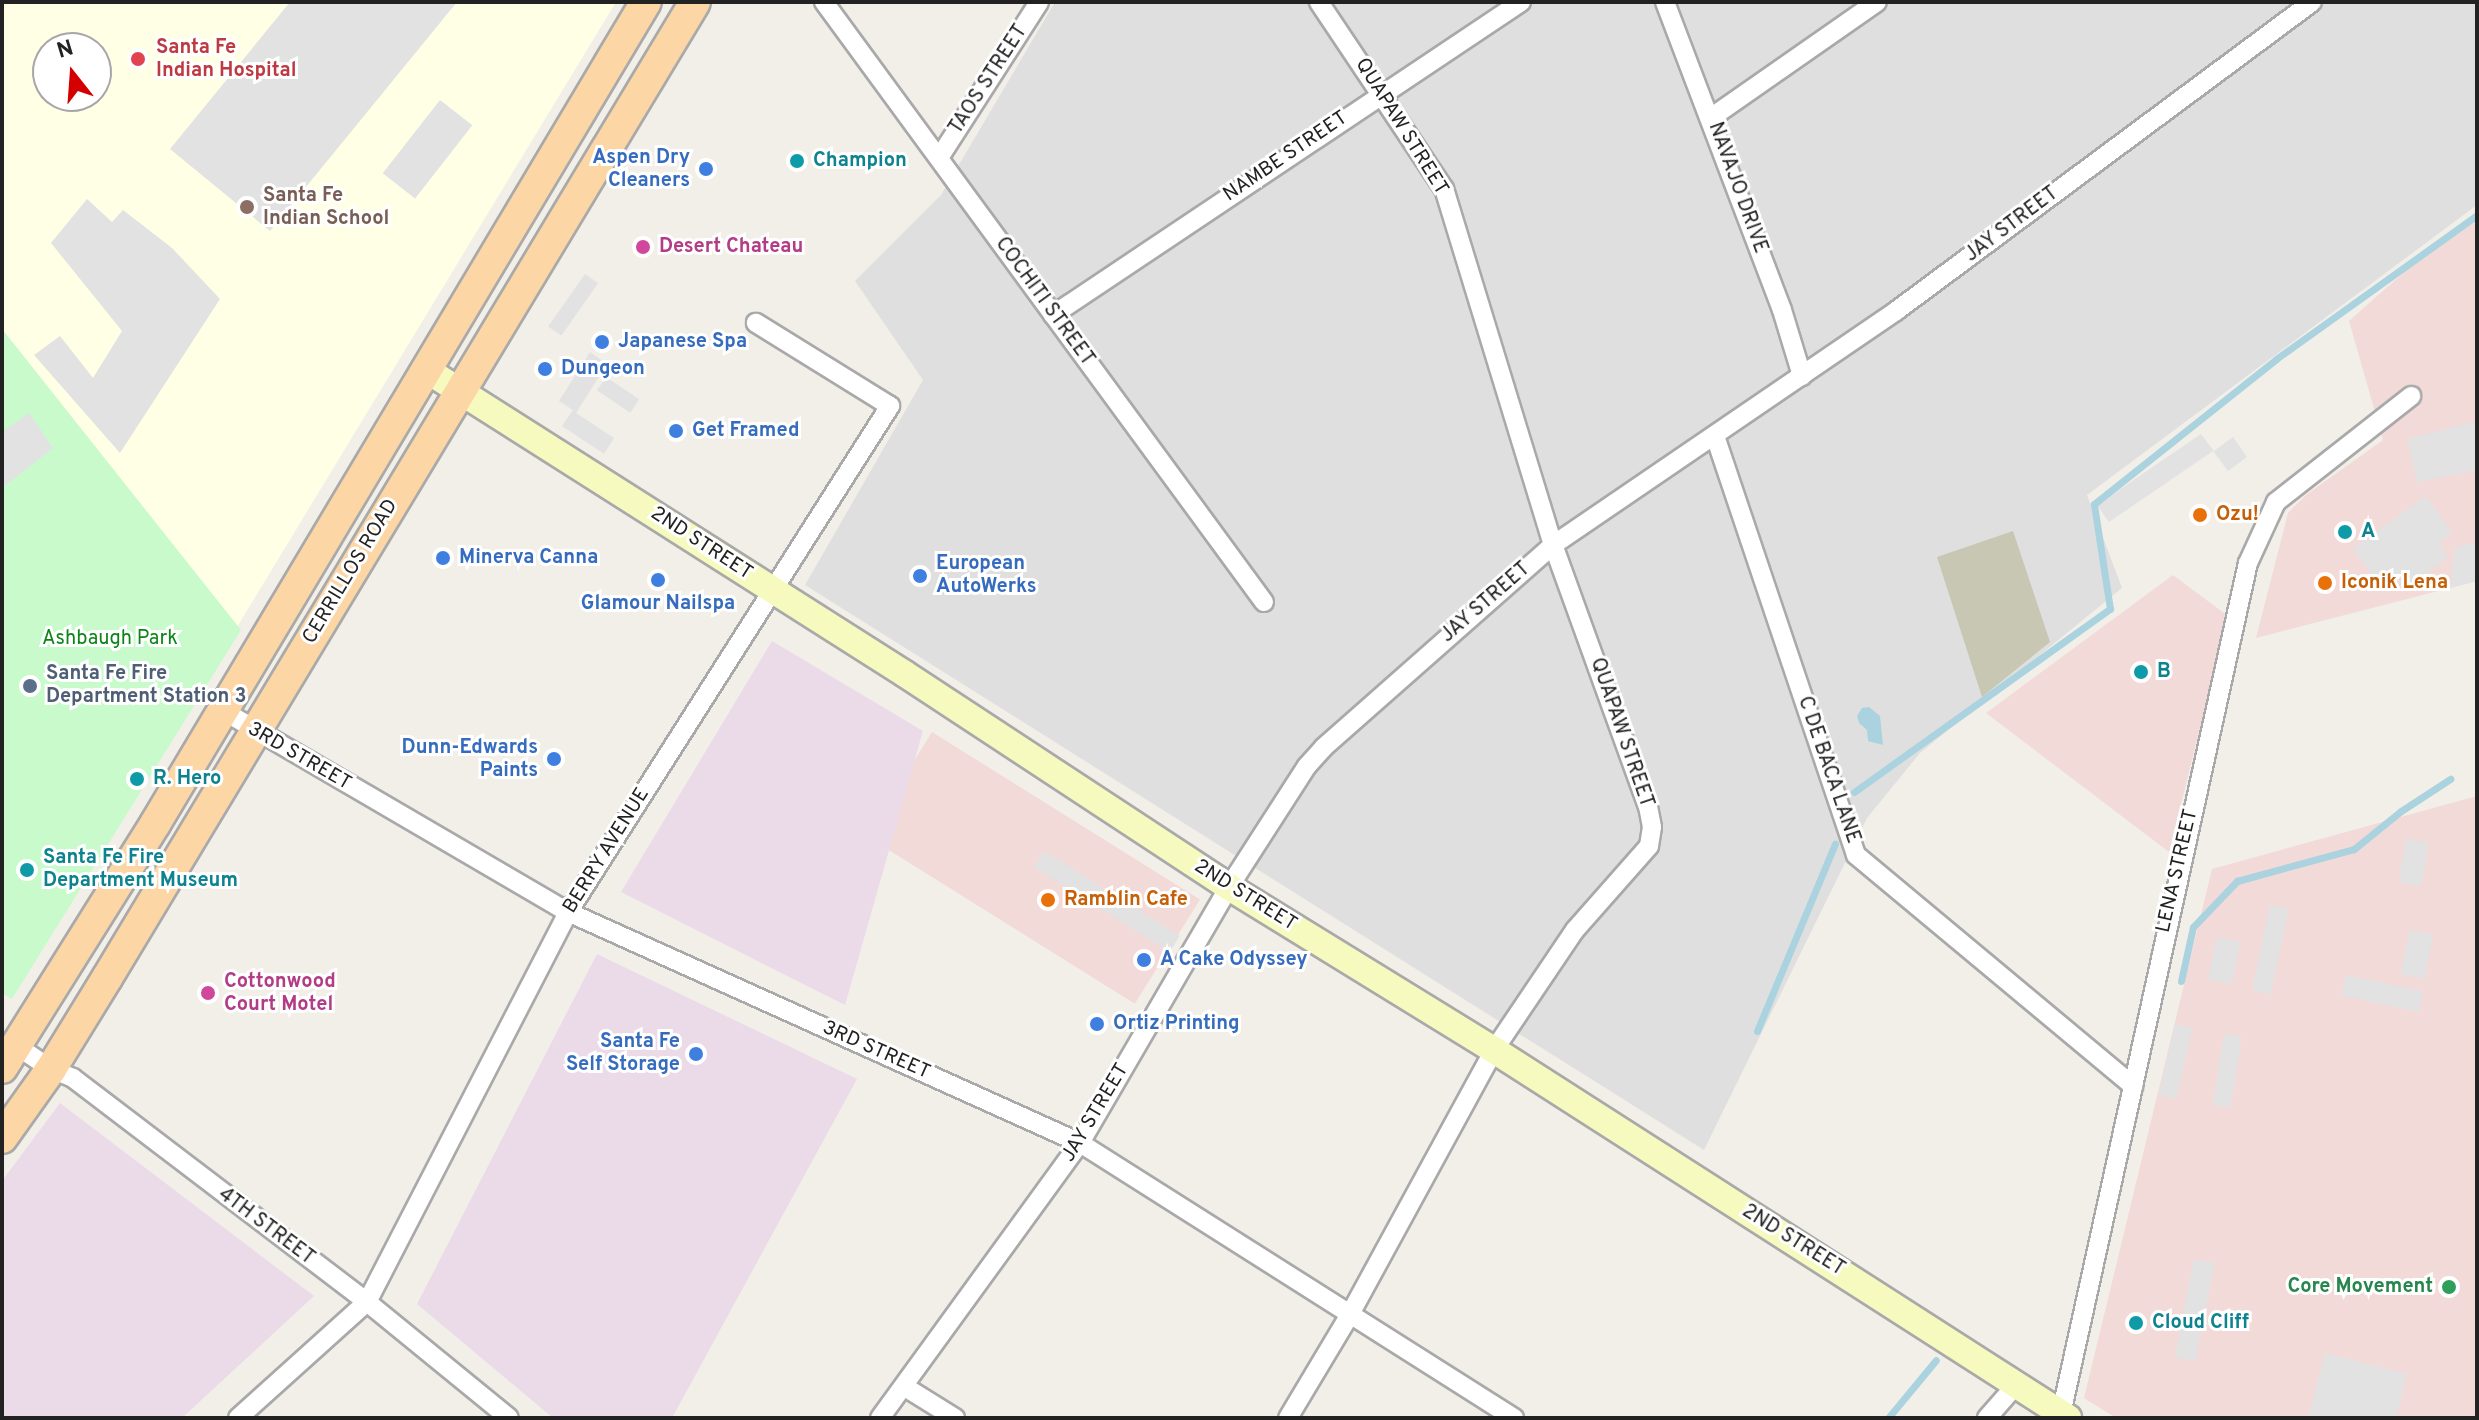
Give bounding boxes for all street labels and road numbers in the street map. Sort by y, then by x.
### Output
street label: TAOS STREET [945,21,1033,139]
street label: QUAPAW STREET [1349,54,1453,200]
street label: NAMBE STREET [1219,107,1353,207]
street label: NAVAJO DRIVE [1702,119,1772,257]
street label: JAY STREET [1960,182,2064,268]
street label: COCHITI STREET [989,233,1099,371]
street label: CERRILLOS ROAD [298,495,404,649]
street label: 2ND STREET [646,502,756,586]
street label: JAY STREET [1436,557,1536,649]
street label: QUAPAW STREET [1584,655,1658,811]
street label: C DE BACA LANE [1791,693,1865,847]
street label: 3RD STREET [243,718,355,796]
street label: BERRY AVENUE [558,783,656,919]
street label: LENA STREET [2152,806,2204,936]
street label: 2ND STREET [1189,855,1301,937]
street label: 3RD STREET [818,1017,934,1085]
street label: JAY STREET [1057,1059,1135,1167]
street label: 4TH STREET [213,1183,319,1271]
street label: 2ND STREET [1737,1200,1849,1282]

